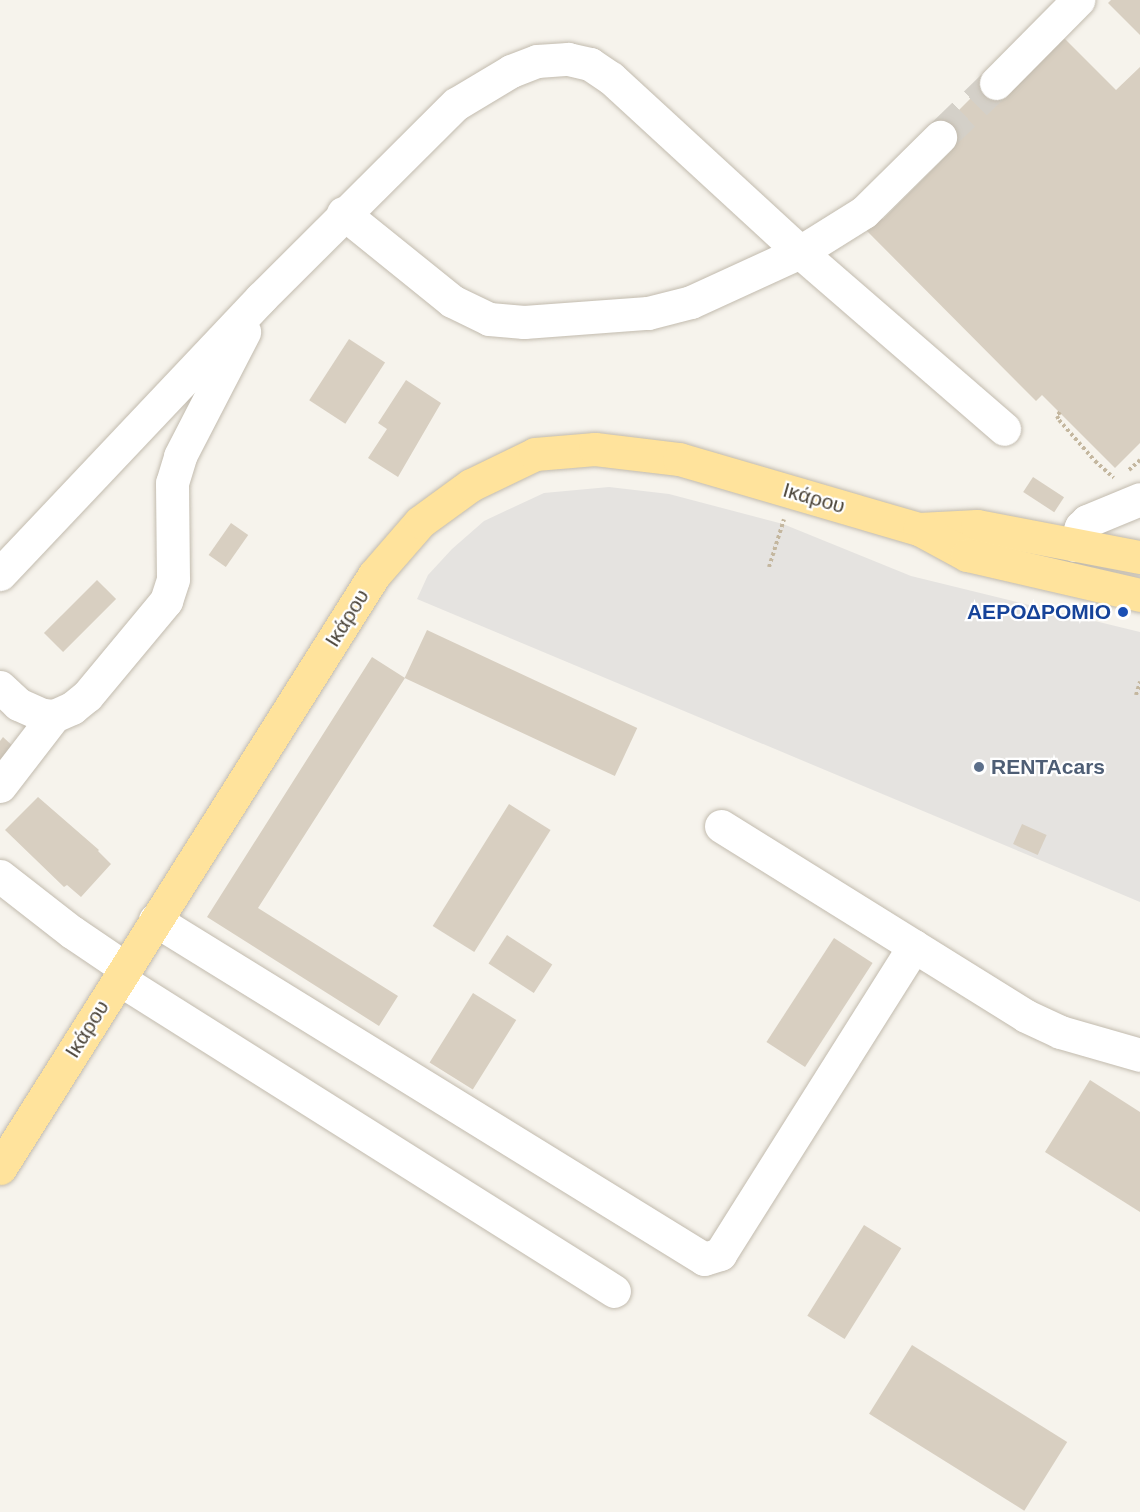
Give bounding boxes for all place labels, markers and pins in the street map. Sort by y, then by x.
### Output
place label: ΑΕΡΟΔΡΟΜΙΟ [967,599,1111,625]
marker: ΑΕΡΟΔΡΟΜΙΟ [1116,605,1130,619]
place label: RENTAcars [991,754,1105,780]
marker: RENTAcars [972,760,986,774]

